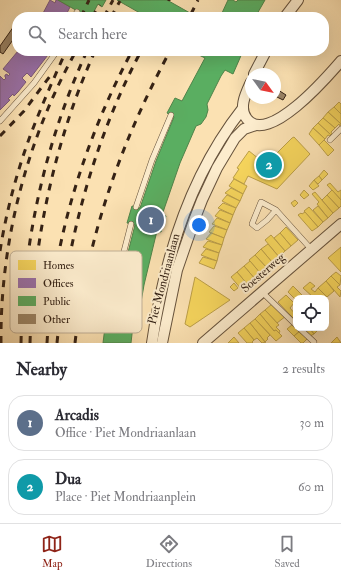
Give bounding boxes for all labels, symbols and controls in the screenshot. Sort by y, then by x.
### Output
search box [12,12,329,56]
icon: search [26,23,48,45]
text: Search here [58,25,127,44]
north arrow [245,68,281,104]
pin: 2 [256,150,282,180]
pin: 1 [138,205,164,235]
your location [189,215,209,235]
street label: Piet Mondriaanlaan [145,232,183,326]
street label: Soesterweg [238,249,289,296]
legend [10,251,142,333]
text: Homes [43,259,74,272]
text: Offices [43,277,74,290]
text: Public [43,295,71,308]
map controls [293,295,329,331]
button: locate [293,295,329,331]
text: Other [43,313,71,326]
text: Nearby [16,359,67,380]
text: 2 results [282,361,325,377]
text: Arcadis [55,406,99,425]
text: 1 [28,415,32,431]
text: 30 m [300,415,324,431]
text: Office · Piet Mondriaanlaan [55,425,196,441]
text: Dua [55,470,81,489]
text: 2 [27,479,33,495]
text: 60 m [298,479,324,495]
text: Place · Piet Mondriaanplein [55,489,196,505]
tab: Map [41,533,63,570]
tab: Directions [146,533,192,570]
tab: Saved [275,533,300,570]

